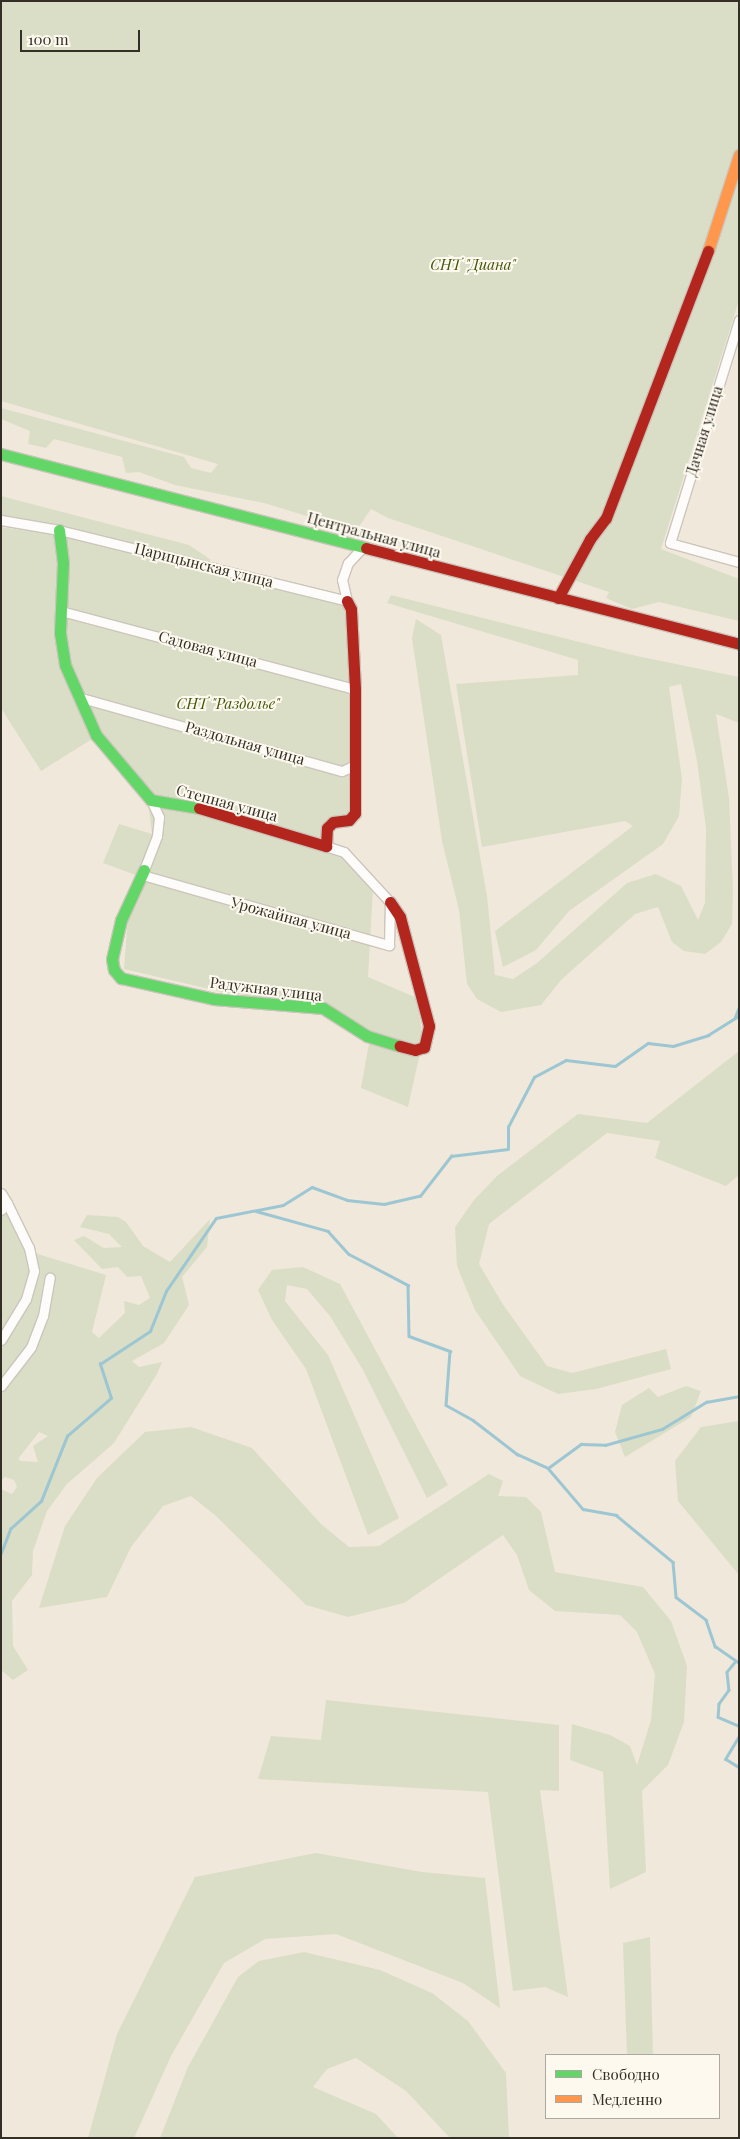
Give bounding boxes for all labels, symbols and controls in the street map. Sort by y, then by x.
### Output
scale bar [22,20,142,52]
text: 100 m [28,29,69,49]
park label: СНТ "Диана" [430,256,516,274]
street label: Дачная улица [682,384,726,478]
street label: Центральная улица [305,508,443,562]
street label: Царицынская улица [133,539,275,591]
street label: Садовая улица [156,627,260,671]
park label: СНТ "Раздолье" [176,695,280,713]
street label: Раздольная улица [183,717,307,769]
street label: Степная улица [174,781,280,825]
street label: Урожайная улица [229,893,353,943]
street label: Радужная улица [209,973,323,1005]
legend [545,2054,720,2119]
text: Свободно [592,2064,660,2084]
text: Медленно [592,2089,662,2109]

